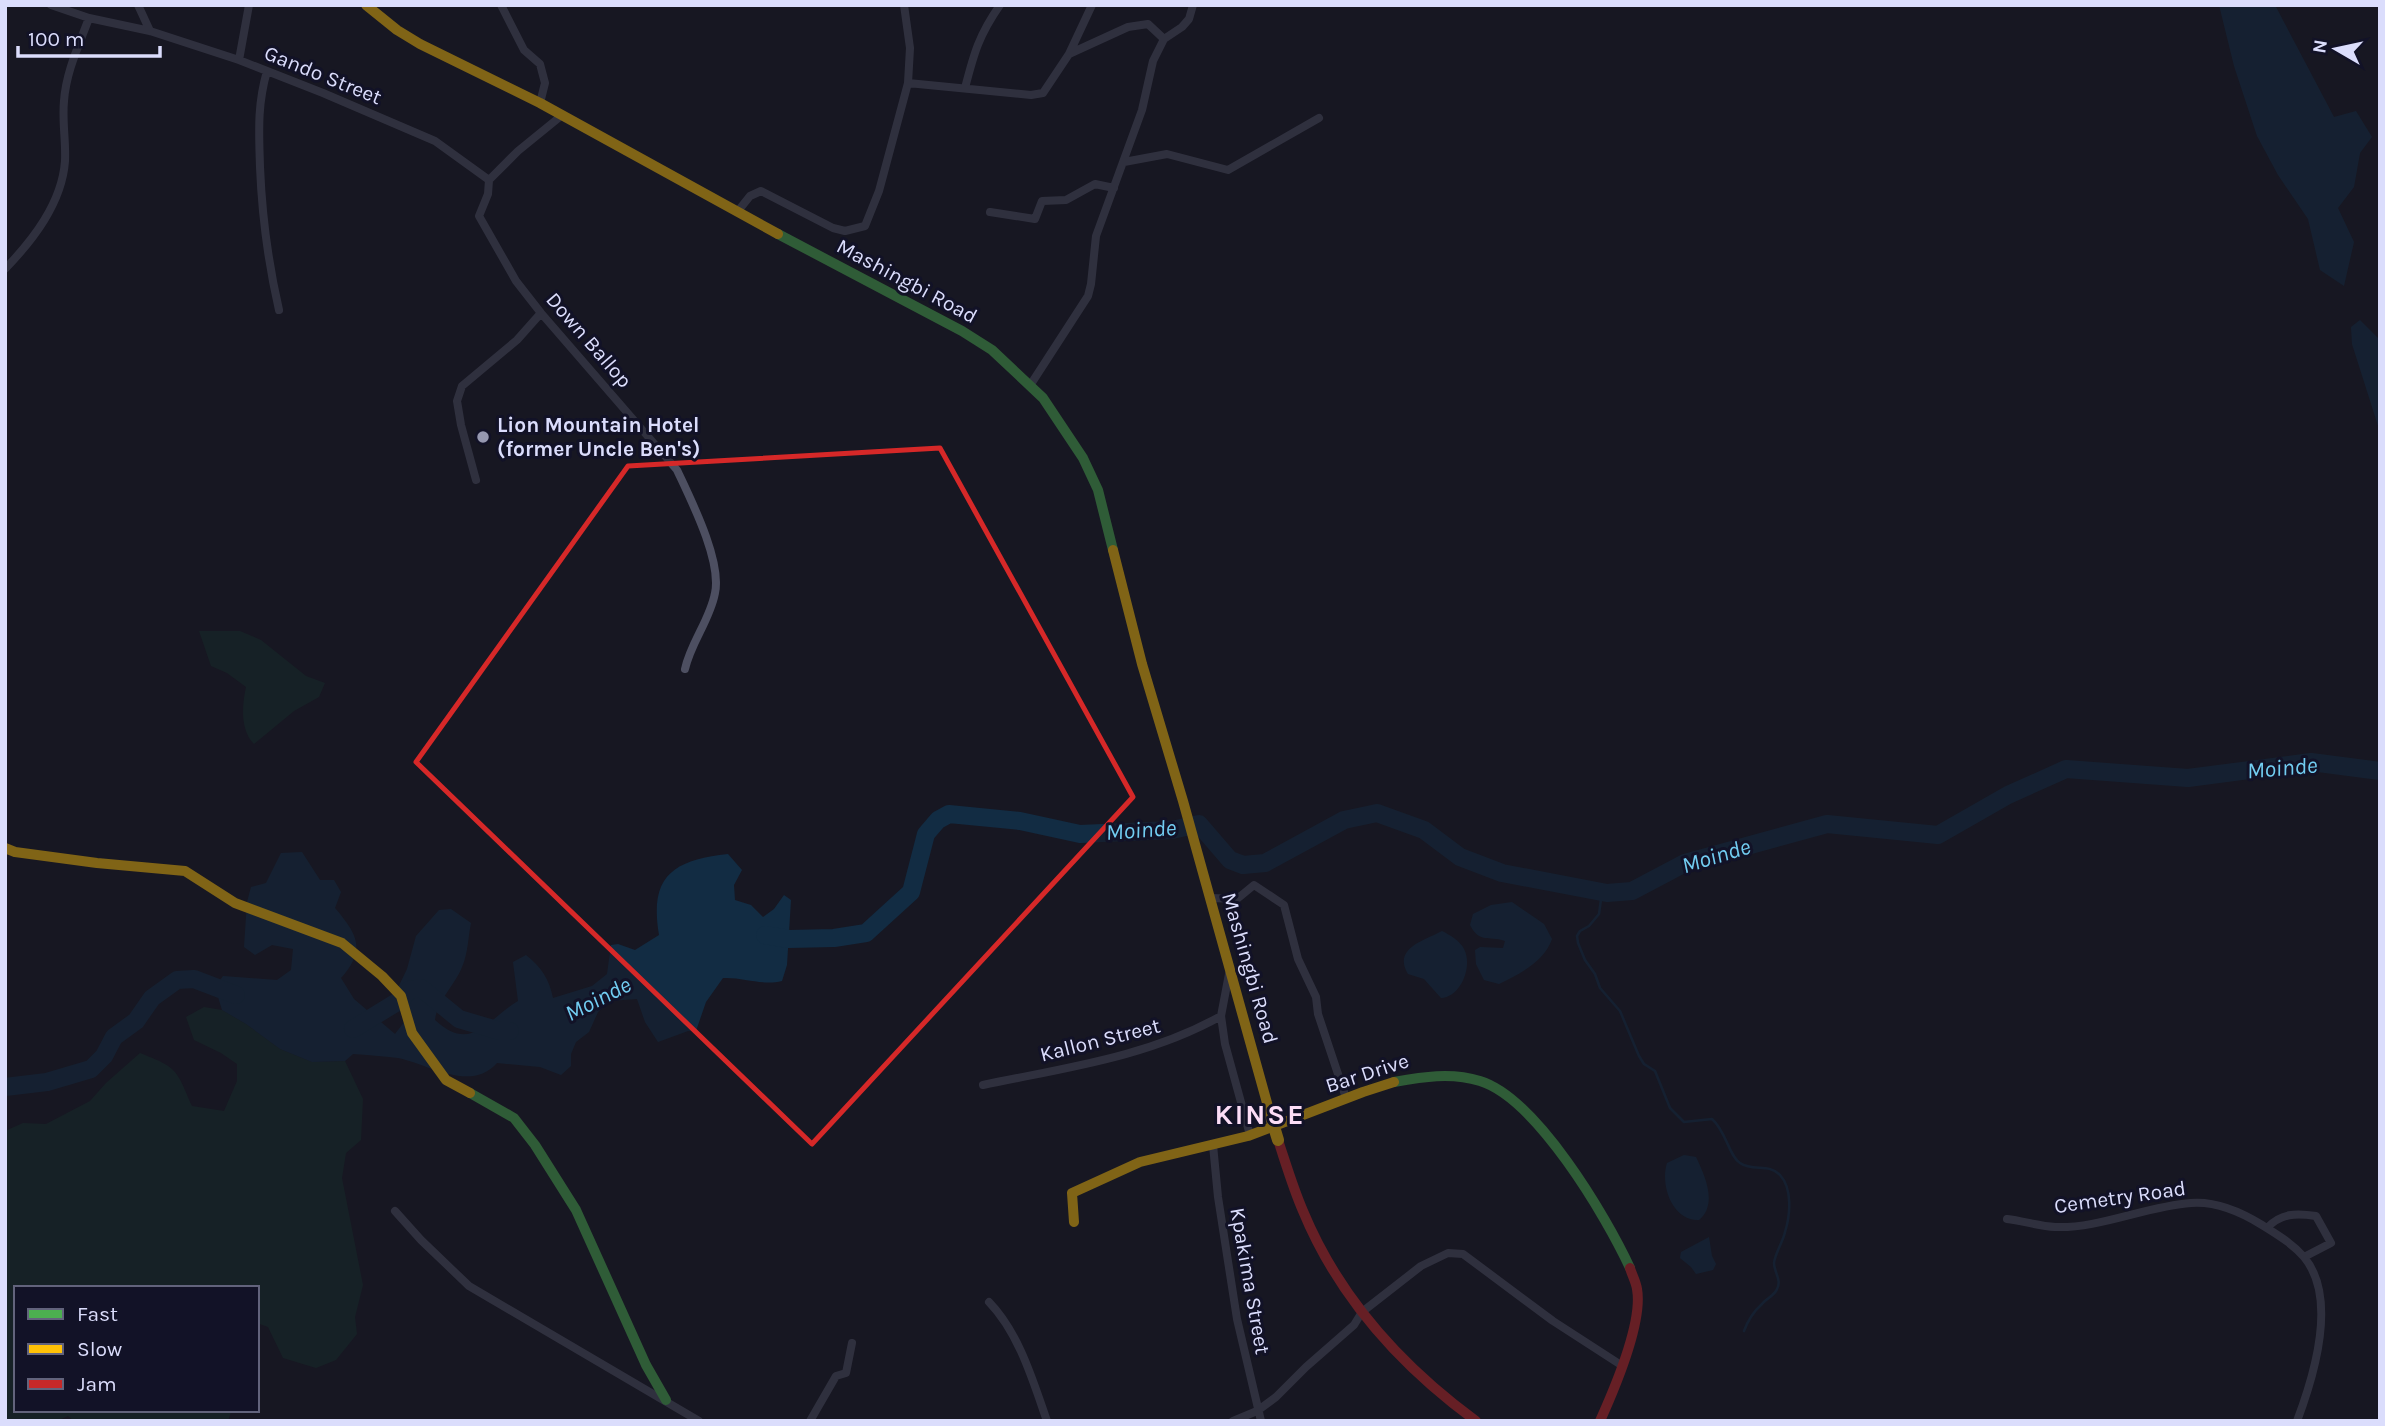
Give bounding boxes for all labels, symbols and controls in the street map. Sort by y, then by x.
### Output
scale bar [18,14,159,58]
north arrow [2301,14,2371,84]
text: 100 m [28,27,85,51]
text: N [2308,38,2332,55]
street label: Gando Street [261,41,385,109]
street label: Mashingbi Road [833,234,981,328]
street label: Down Ballop [541,287,637,393]
place label: Lion Mountain Hotel (former Uncle Ben's) [497,413,700,461]
marker: Lion Mountain Hotel (former Uncle Ben's) [475,429,491,445]
water label: Moinde [2246,751,2319,785]
water label: Moinde [1105,814,1177,846]
water label: Moinde [1678,833,1754,879]
street label: Mashingbi Road [1217,890,1283,1046]
water label: Moinde [560,971,636,1027]
street label: Kallon Street [1037,1013,1163,1067]
street label: Bar Drive [1322,1048,1412,1098]
district label: KINSE [1214,1098,1306,1131]
street label: Cemetry Road [2053,1176,2187,1218]
street label: Kpakima Street [1225,1206,1275,1356]
legend [14,1286,259,1412]
text: Fast [77,1302,118,1326]
text: Slow [77,1337,122,1361]
text: Jam [77,1372,117,1396]

